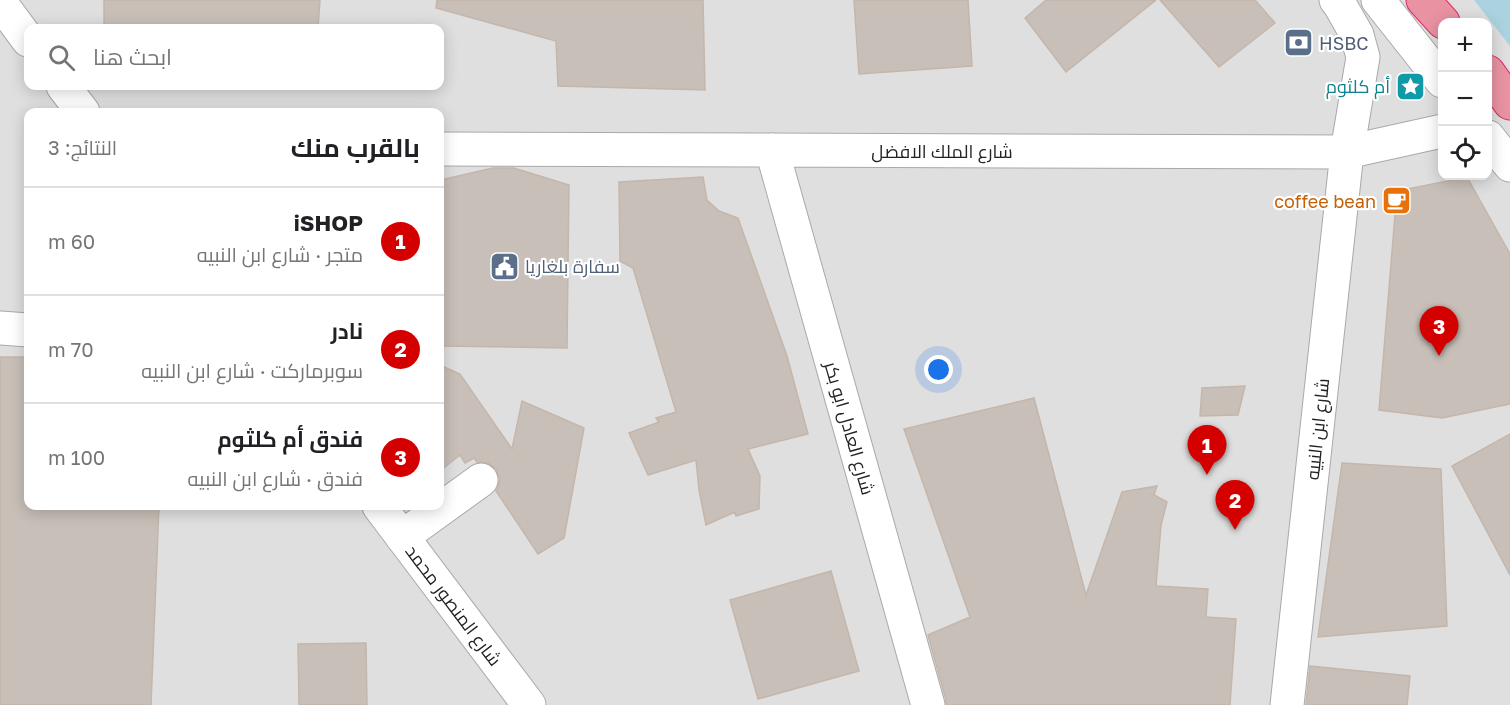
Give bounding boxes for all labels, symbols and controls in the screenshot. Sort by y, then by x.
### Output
map controls [1438,18,1492,180]
button: + [1438,18,1492,72]
search box [24,24,444,90]
bank icon: HSBC [1282,27,1314,59]
place label: HSBC [1319,32,1368,54]
icon: search [45,41,78,74]
text: ابحث هنا [93,43,172,70]
place icon: أم كلثوم [1395,70,1427,102]
button: − [1438,72,1492,126]
place label: أم كلثوم [1326,75,1390,99]
button: locate [1438,126,1492,180]
text: بالقرب منك [291,132,420,163]
text: النتائج: 3 [48,135,117,159]
street label: شارع الملك الافضل [871,140,1013,164]
cafe icon: coffee bean [1381,185,1413,217]
place label: coffee bean [1274,190,1376,212]
text: iSHOP [294,209,363,236]
text: 60 m [48,229,95,253]
text: 1 [395,229,406,253]
text: متجر · شارع ابن النبيه [197,242,363,266]
public building icon: سفارة بلغاريا [488,250,520,282]
place label: سفارة بلغاريا [525,255,620,278]
pin: 3 [1420,306,1458,356]
text: نادر [331,317,363,344]
text: 70 m [48,337,94,361]
text: 2 [394,337,407,361]
your location [924,355,953,384]
text: سوبرماركت · شارع ابن النبيه [141,358,363,382]
street label: شارع العادل ابو بكر [818,358,880,498]
street label: شارع ابن النبيه [1301,377,1335,481]
text: فندق أم كلثوم [217,425,363,452]
pin: 1 [1188,426,1226,475]
text: 100 m [48,445,105,469]
text: 3 [394,445,407,469]
text: فندق · شارع ابن النبيه [188,466,363,490]
pin: 2 [1216,480,1254,530]
street label: شارع المنصور محمد [400,540,507,671]

